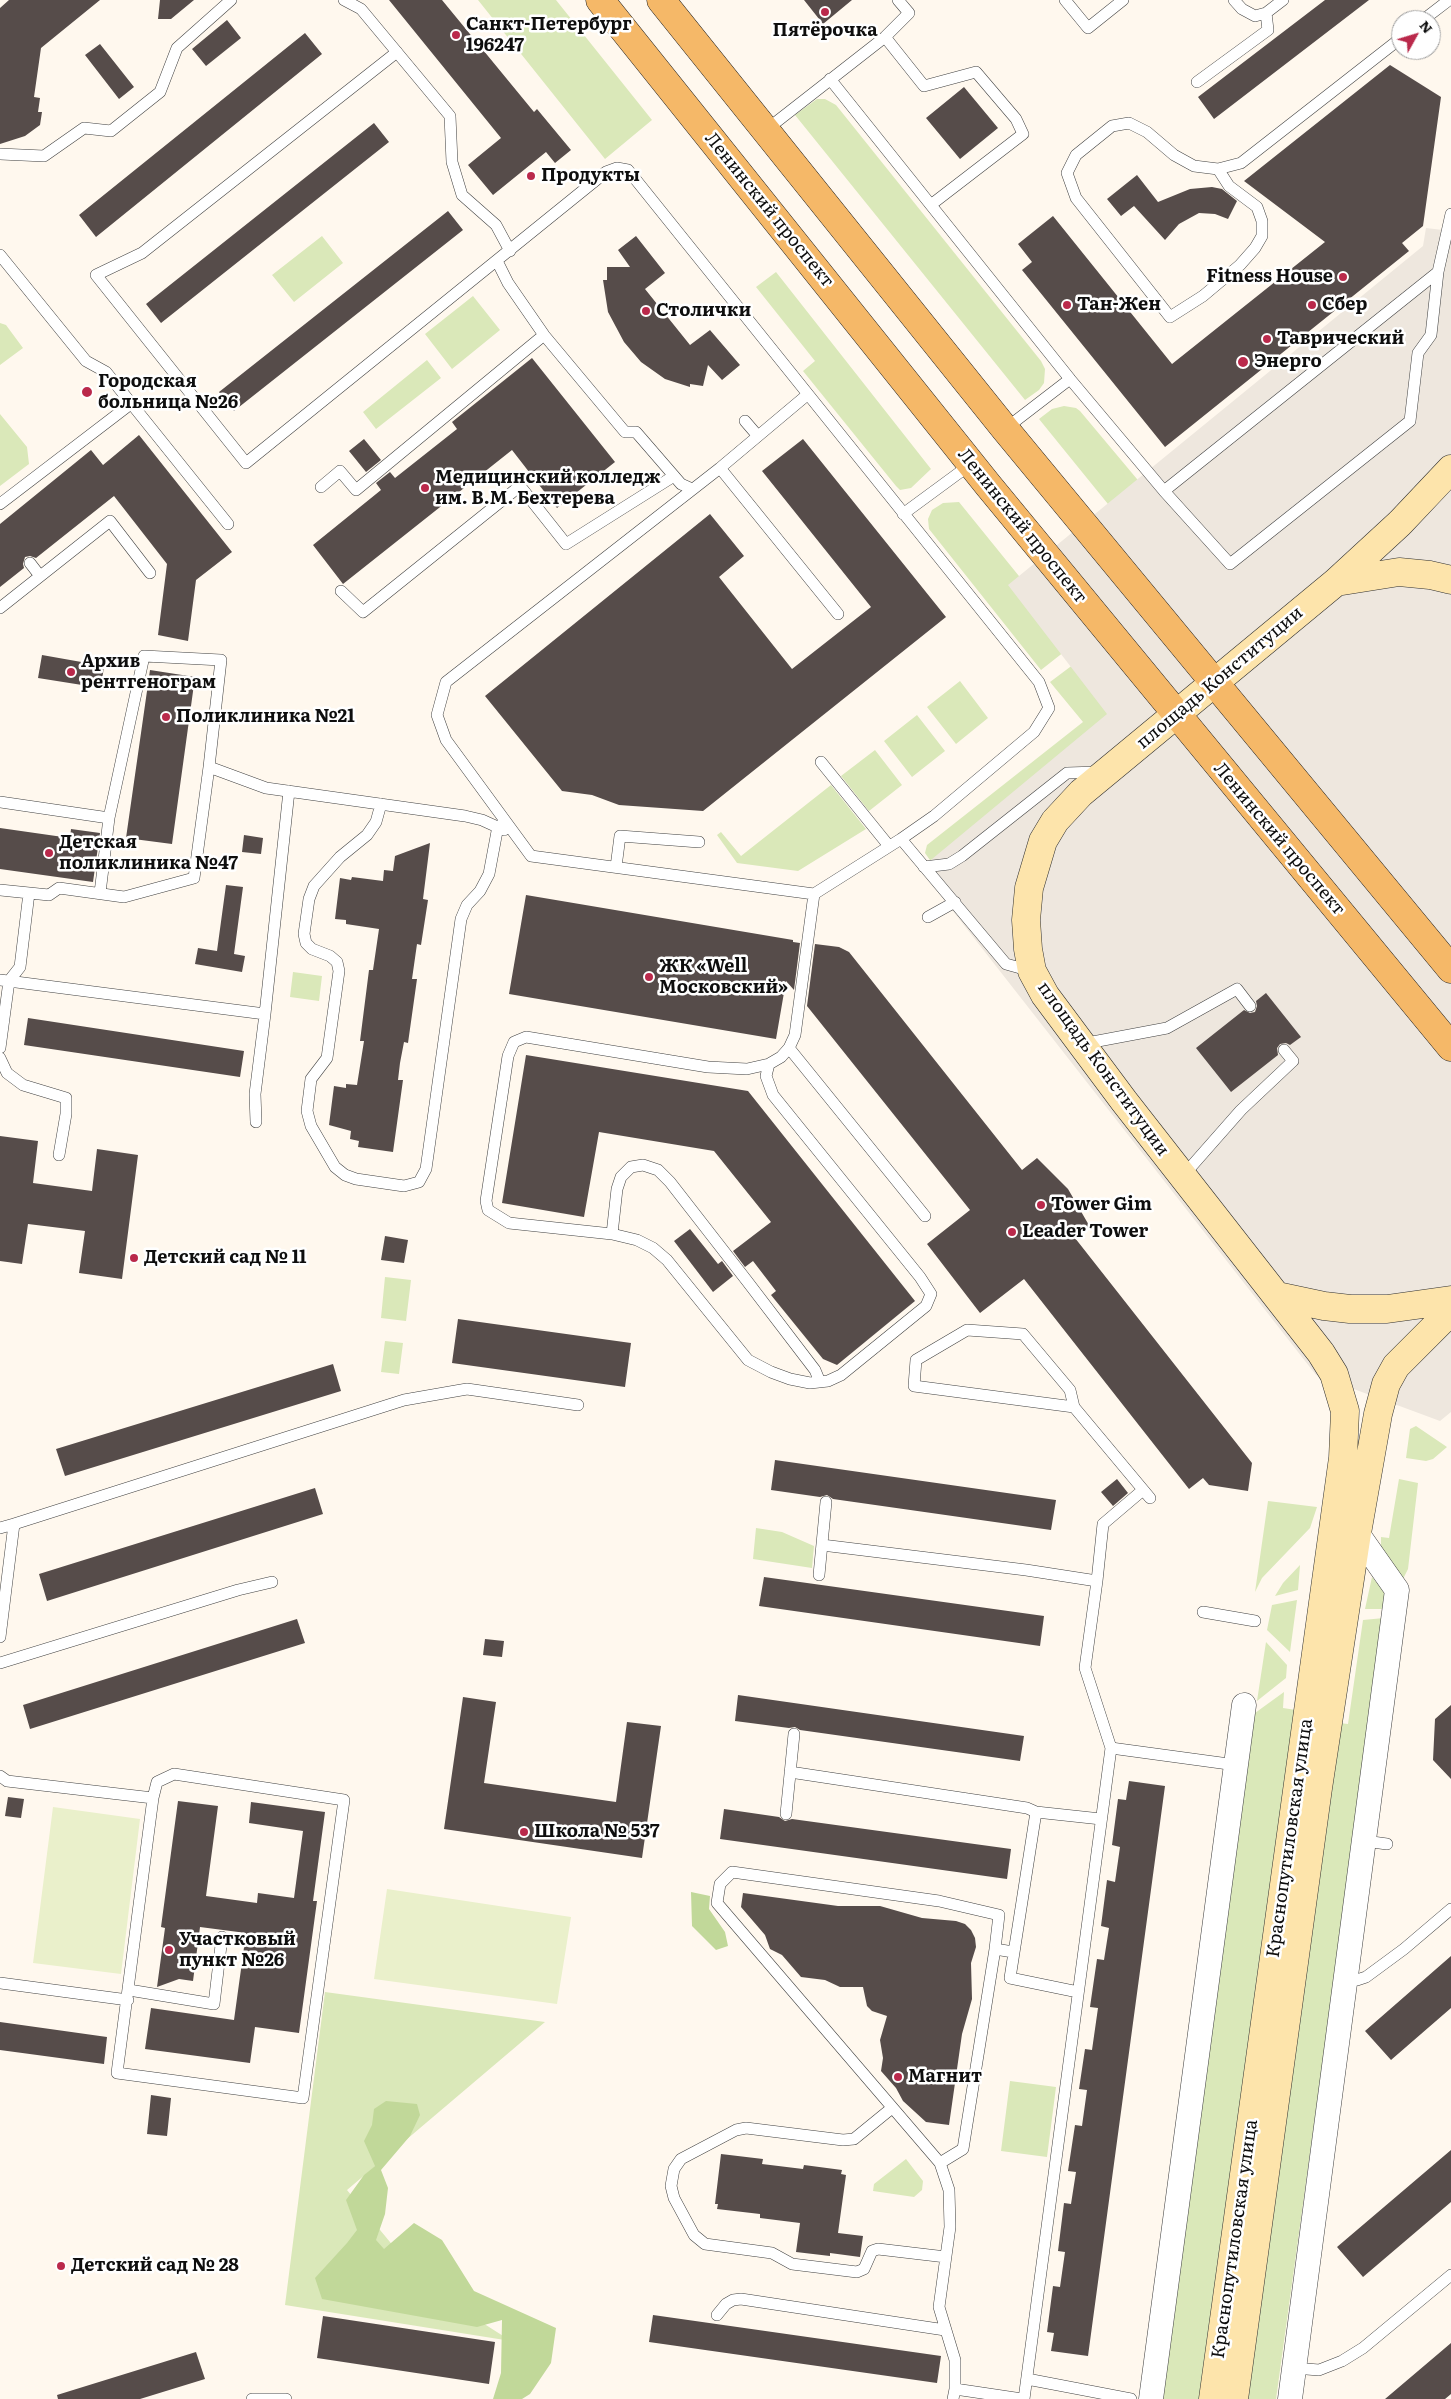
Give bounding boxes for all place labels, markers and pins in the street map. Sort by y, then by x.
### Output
marker: Пятёрочка [819,6,831,18]
place label: Санкт-Петербург 196247 [466,14,632,56]
place label: Пятёрочка [772,20,878,42]
marker: Санкт-Петербург 196247 [450,29,462,41]
place label: Продукты [541,165,640,187]
marker: Продукты [525,170,537,182]
place label: Fitness House [1206,266,1333,288]
marker: Fitness House [1337,271,1349,283]
place label: Тан-Жен [1077,294,1161,316]
place label: Сбер [1322,294,1367,316]
marker: Тан-Жен [1061,299,1073,311]
marker: Сбер [1306,299,1318,311]
place label: Столички [656,300,751,322]
marker: Столички [640,305,652,317]
place label: Таврический [1277,328,1404,350]
marker: Таврический [1261,333,1273,345]
place label: Энерго [1254,351,1322,373]
marker: Энерго [1236,355,1250,369]
place label: Городская больница №26 [98,371,238,414]
marker: Городская больница №26 [80,385,94,399]
place label: Медицинский колледж им. В.М. Бехтерева [435,467,661,509]
marker: Медицинский колледж им. В.М. Бехтерева [419,482,431,494]
place label: Архив рентгенограм [81,651,216,694]
marker: Архив рентгенограм [65,666,77,678]
place label: Поликлиника №21 [176,706,355,728]
marker: Поликлиника №21 [160,711,172,723]
place label: Детская поликлиника №47 [59,832,238,874]
marker: Детская поликлиника №47 [43,847,55,859]
place label: ЖК «Well Московский» [659,956,788,999]
marker: ЖК «Well Московский» [643,971,655,983]
place label: Tower Gim [1051,1194,1152,1216]
marker: Tower Gim [1035,1199,1047,1211]
place label: Leader Tower [1022,1221,1148,1243]
marker: Leader Tower [1006,1226,1018,1238]
place label: Детский сад № 11 [144,1247,307,1269]
marker: Детский сад № 11 [128,1252,140,1264]
place label: Школа № 537 [534,1821,660,1843]
marker: Школа № 537 [518,1826,530,1838]
place label: Участковый пункт №26 [179,1929,296,1972]
marker: Участковый пункт №26 [163,1944,175,1956]
place label: Магнит [908,2066,982,2088]
marker: Магнит [892,2071,904,2083]
place label: Детский сад № 28 [71,2255,239,2277]
marker: Детский сад № 28 [55,2260,67,2272]

